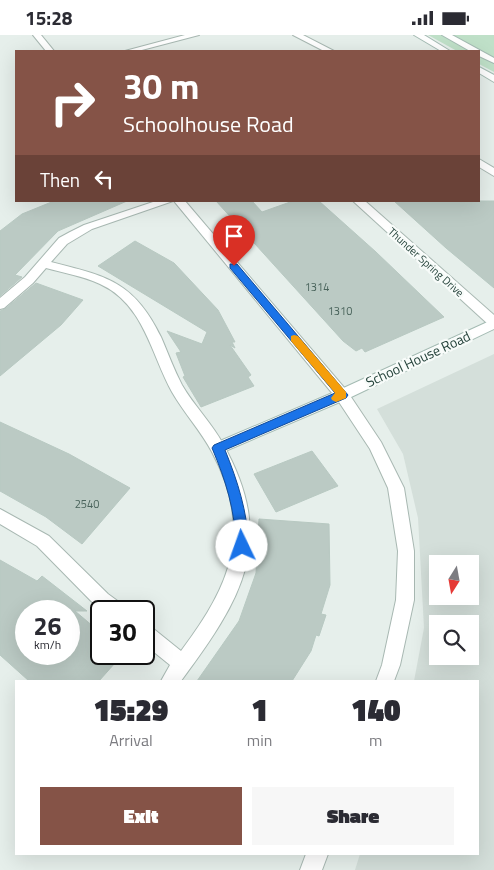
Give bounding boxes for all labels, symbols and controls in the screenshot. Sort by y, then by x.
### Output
text: 15:28 [25,3,72,32]
text: 30 m [123,59,199,113]
icon: right [40,70,105,135]
text: Schoolhouse Road [123,107,294,141]
text: Then [40,165,80,194]
icon: left [90,165,118,193]
pin [213,215,255,266]
icon: arrive [220,222,248,250]
street label: Thunder Spring Drive [385,224,468,301]
house number: 1314 [305,279,329,295]
house number: 1310 [328,303,352,319]
street label: School House Road [362,325,474,392]
house number: 2540 [75,496,99,512]
position arrow [215,519,267,571]
north arrow [429,555,479,605]
map controls [429,555,479,665]
speed limit sign: 30 [90,600,155,665]
text: 26 [33,607,62,645]
button: search [429,615,479,665]
text: km/h [34,635,61,654]
text: 15:29 [94,687,168,733]
text: 1 [251,687,268,733]
text: 140 [351,687,400,733]
text: Arrival [109,728,153,752]
text: min [247,728,272,752]
text: m [369,728,382,752]
button: Exit [40,787,242,845]
button: Share [252,787,454,845]

